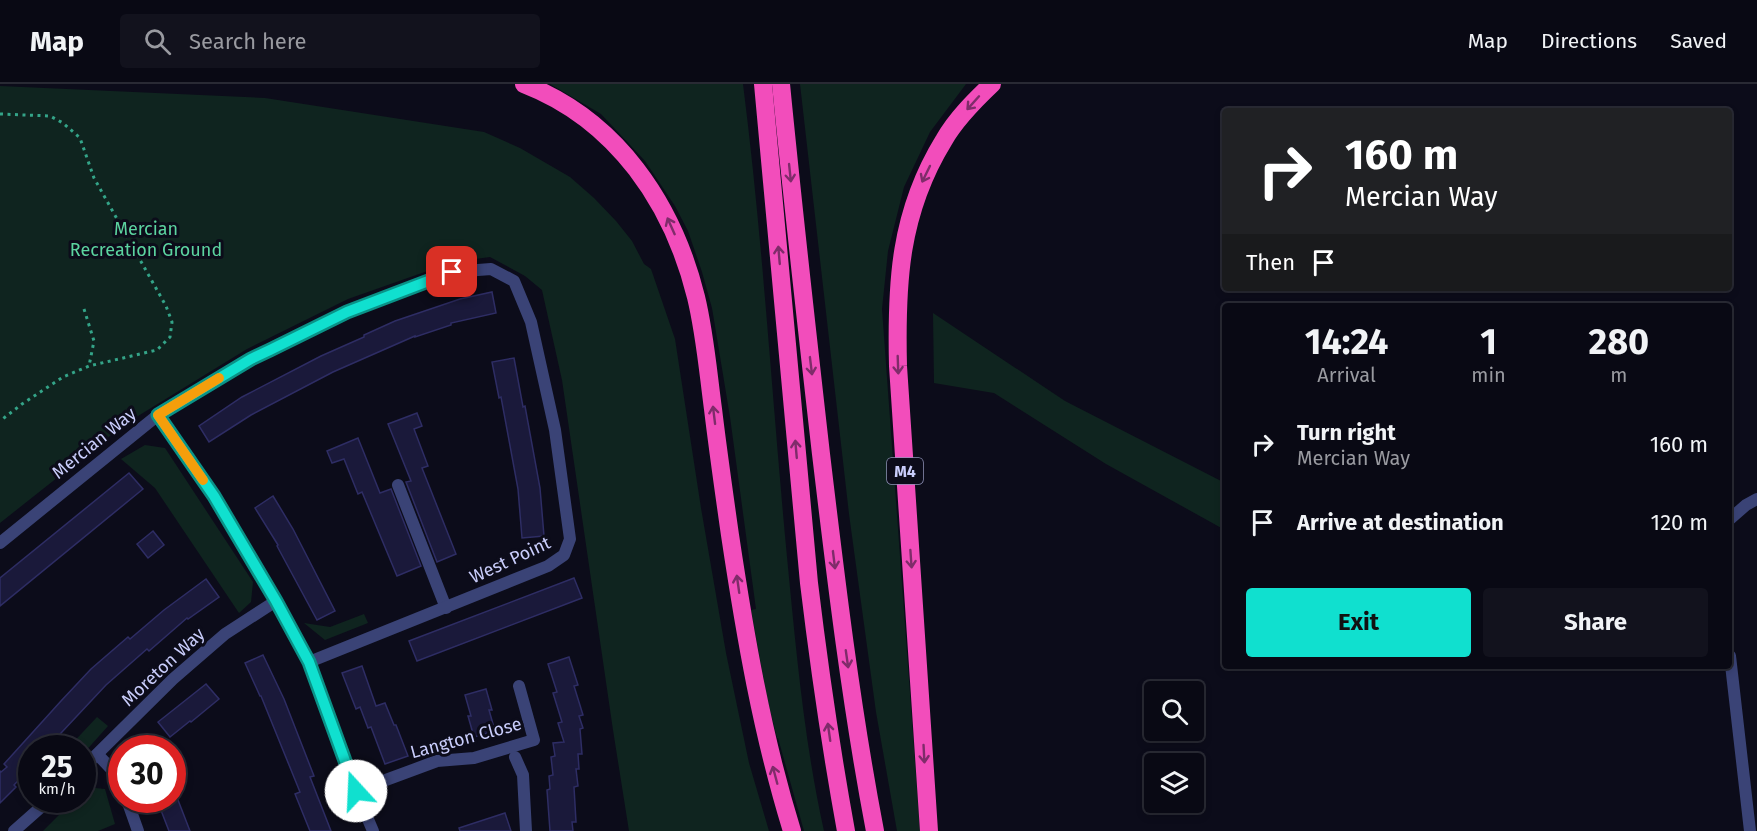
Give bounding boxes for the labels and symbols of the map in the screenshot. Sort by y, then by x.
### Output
one-way arrow [966,95,980,110]
one-way arrow [785,162,796,182]
one-way arrow [920,165,932,183]
one-way arrow [665,217,676,235]
park label: Mercian Recreation Ground [70,218,222,261]
one-way arrow [773,245,784,265]
pin [426,246,477,297]
one-way arrow [892,354,904,374]
one-way arrow [806,356,817,376]
street label: Mercian Way [48,402,141,484]
one-way arrow [708,405,719,425]
one-way arrow [790,440,801,459]
road number: M4 [887,458,923,484]
street label: West Point [466,531,554,588]
one-way arrow [906,549,917,569]
one-way arrow [828,550,839,570]
one-way arrow [732,574,743,594]
street label: Moreton Way [117,623,209,711]
one-way arrow [841,648,852,668]
street label: Langton Close [408,713,524,763]
one-way arrow [823,723,834,742]
speed limit sign: 30 [108,735,186,813]
one-way arrow [918,743,929,763]
position arrow [324,759,388,823]
one-way arrow [769,766,781,785]

